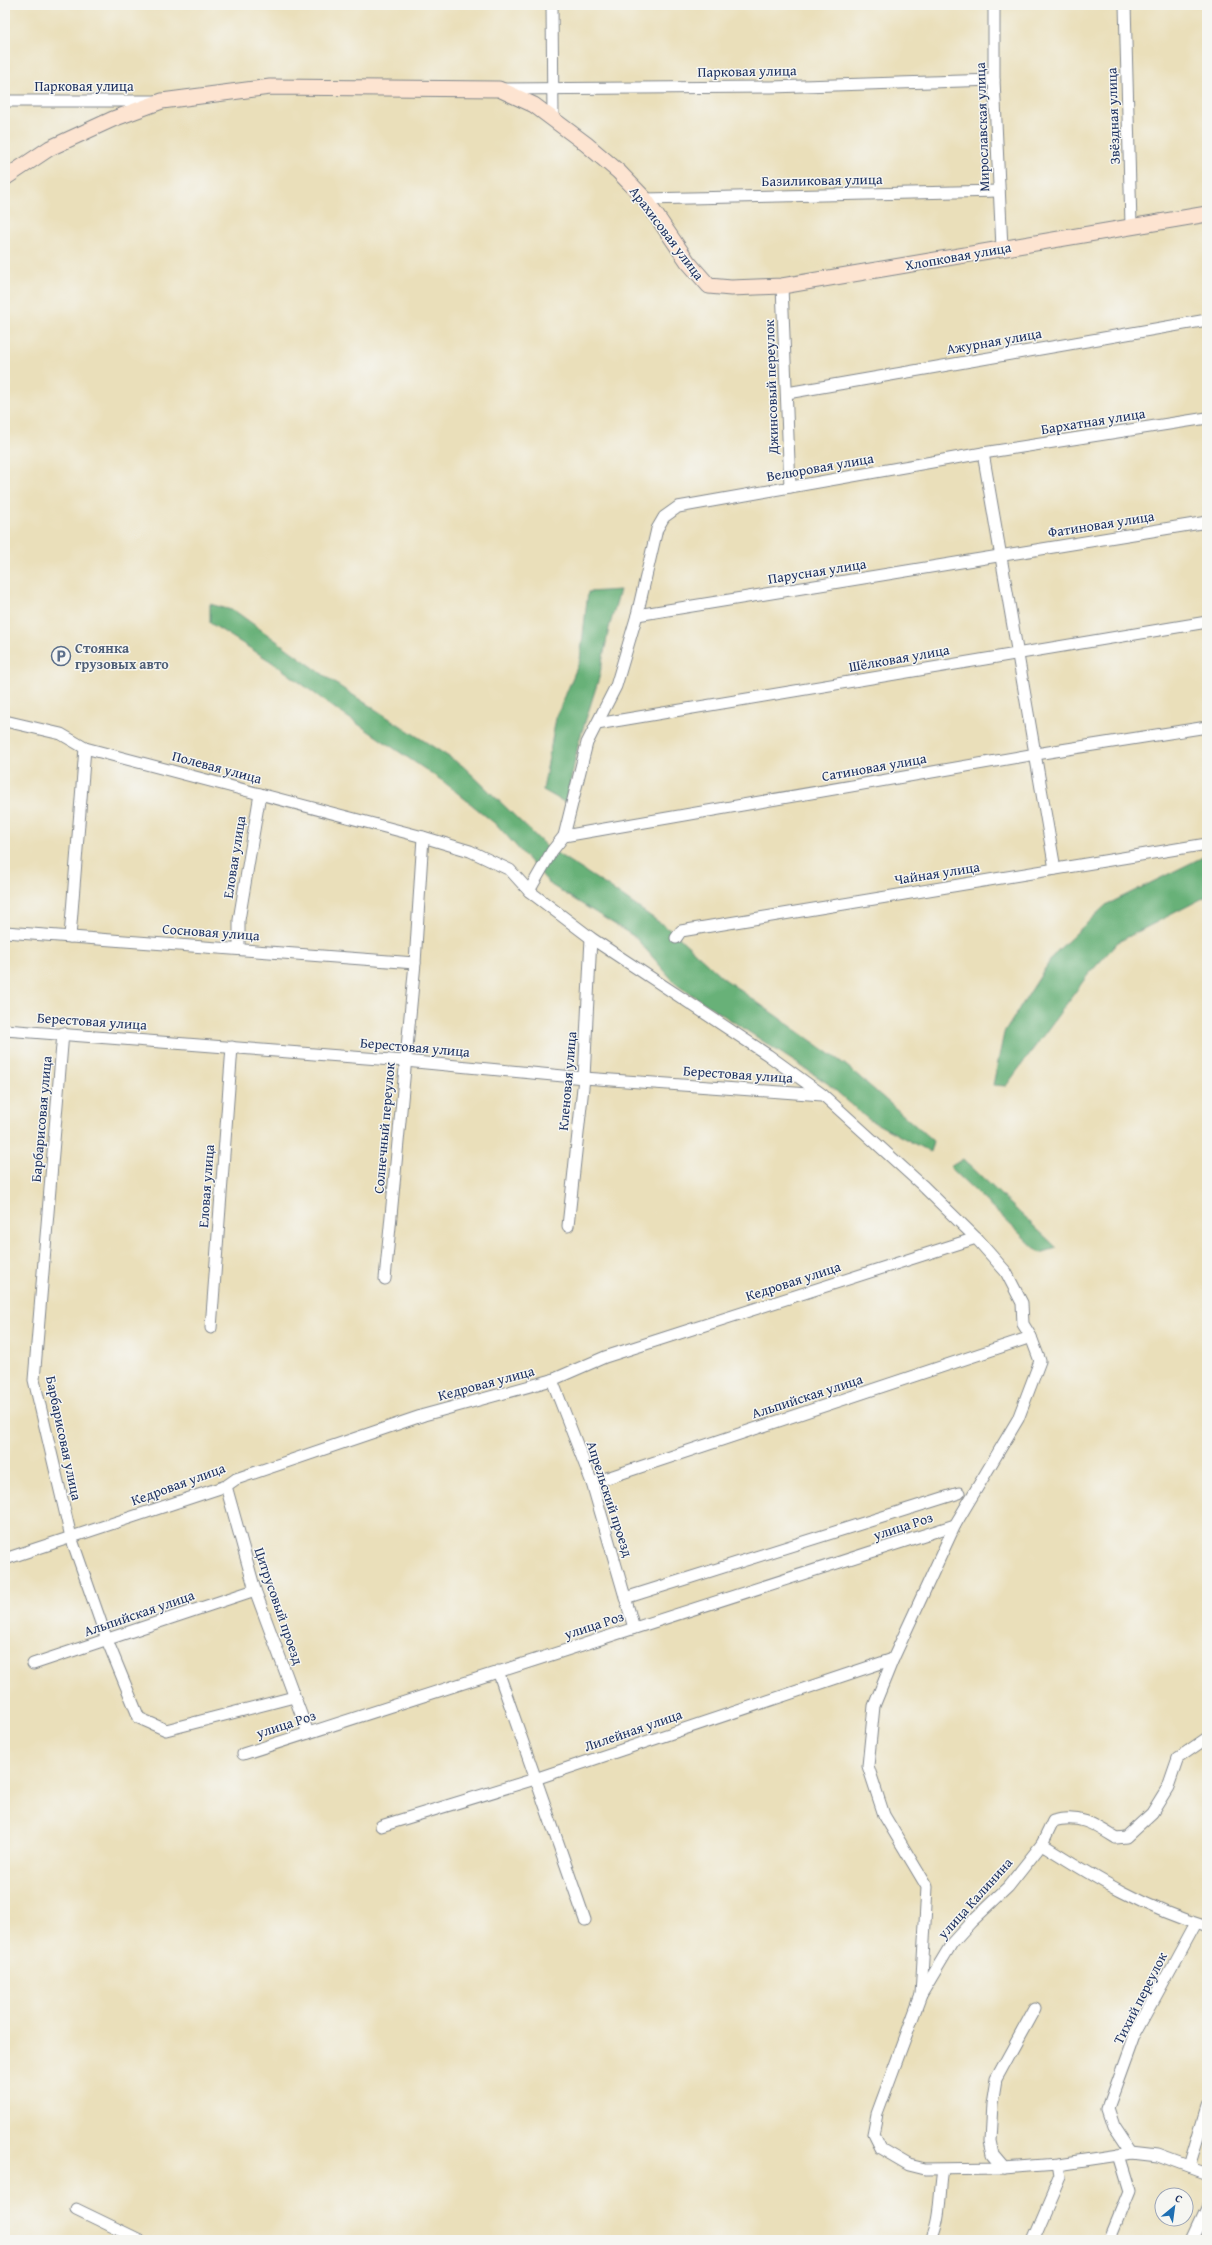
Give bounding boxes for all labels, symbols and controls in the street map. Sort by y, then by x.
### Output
street label: Парковая улица [697,60,797,82]
street label: Мирославская улица [970,62,994,192]
street label: Звёздная улица [1101,67,1125,165]
street label: Парковая улица [34,76,134,96]
street label: Базиликовая улица [761,169,883,191]
street label: Арахисовая улица [625,182,709,284]
street label: Хлопковая улица [903,237,1013,275]
street label: Джинсовый переулок [759,319,783,456]
street label: Ажурная улица [945,323,1043,359]
street label: Бархатная улица [1039,403,1147,439]
street label: Велюровая улица [765,448,875,486]
street label: Фатиновая улица [1046,506,1156,542]
street label: Парусная улица [766,553,868,589]
place label: Стоянка грузовых авто [75,638,169,674]
street label: Шёлковая улица [847,639,951,677]
parking icon: Стоянка грузовых авто [50,645,72,667]
street label: Полевая улица [170,745,264,789]
street label: Сатиновая улица [820,748,928,786]
street label: Еловая улица [218,814,250,900]
street label: Чайная улица [893,856,982,890]
street label: Сосновая улица [162,919,261,945]
street label: Берестовая улица [36,1007,148,1035]
street label: Кленовая улица [553,1030,581,1131]
street label: Берестовая улица [359,1032,471,1062]
street label: Барбарисовая улица [26,1055,57,1183]
street label: Берестовая улица [682,1060,794,1088]
street label: Солнечный переулок [368,1061,400,1195]
street label: Еловая улица [193,1143,219,1228]
street label: Кедровая улица [743,1256,843,1306]
street label: Кедровая улица [436,1360,537,1405]
street label: Альпийская улица [749,1369,865,1423]
street label: Барбарисовая улица [41,1374,87,1502]
street label: Апрельский проезд [582,1438,638,1560]
street label: Кедровая улица [128,1458,228,1510]
street label: улица Роз [870,1507,935,1545]
street label: Цитрусовый проезд [250,1545,309,1668]
street label: Альпийская улица [81,1585,197,1641]
street label: улица Роз [561,1606,626,1644]
street label: Лилейная улица [581,1704,685,1756]
street label: улица Роз [253,1705,318,1743]
street label: улица Калинина [932,1853,1017,1944]
street label: Тихий переулок [1108,1948,1172,2048]
north arrow [1154,2187,1194,2227]
text: С [1172,2190,1185,2207]

